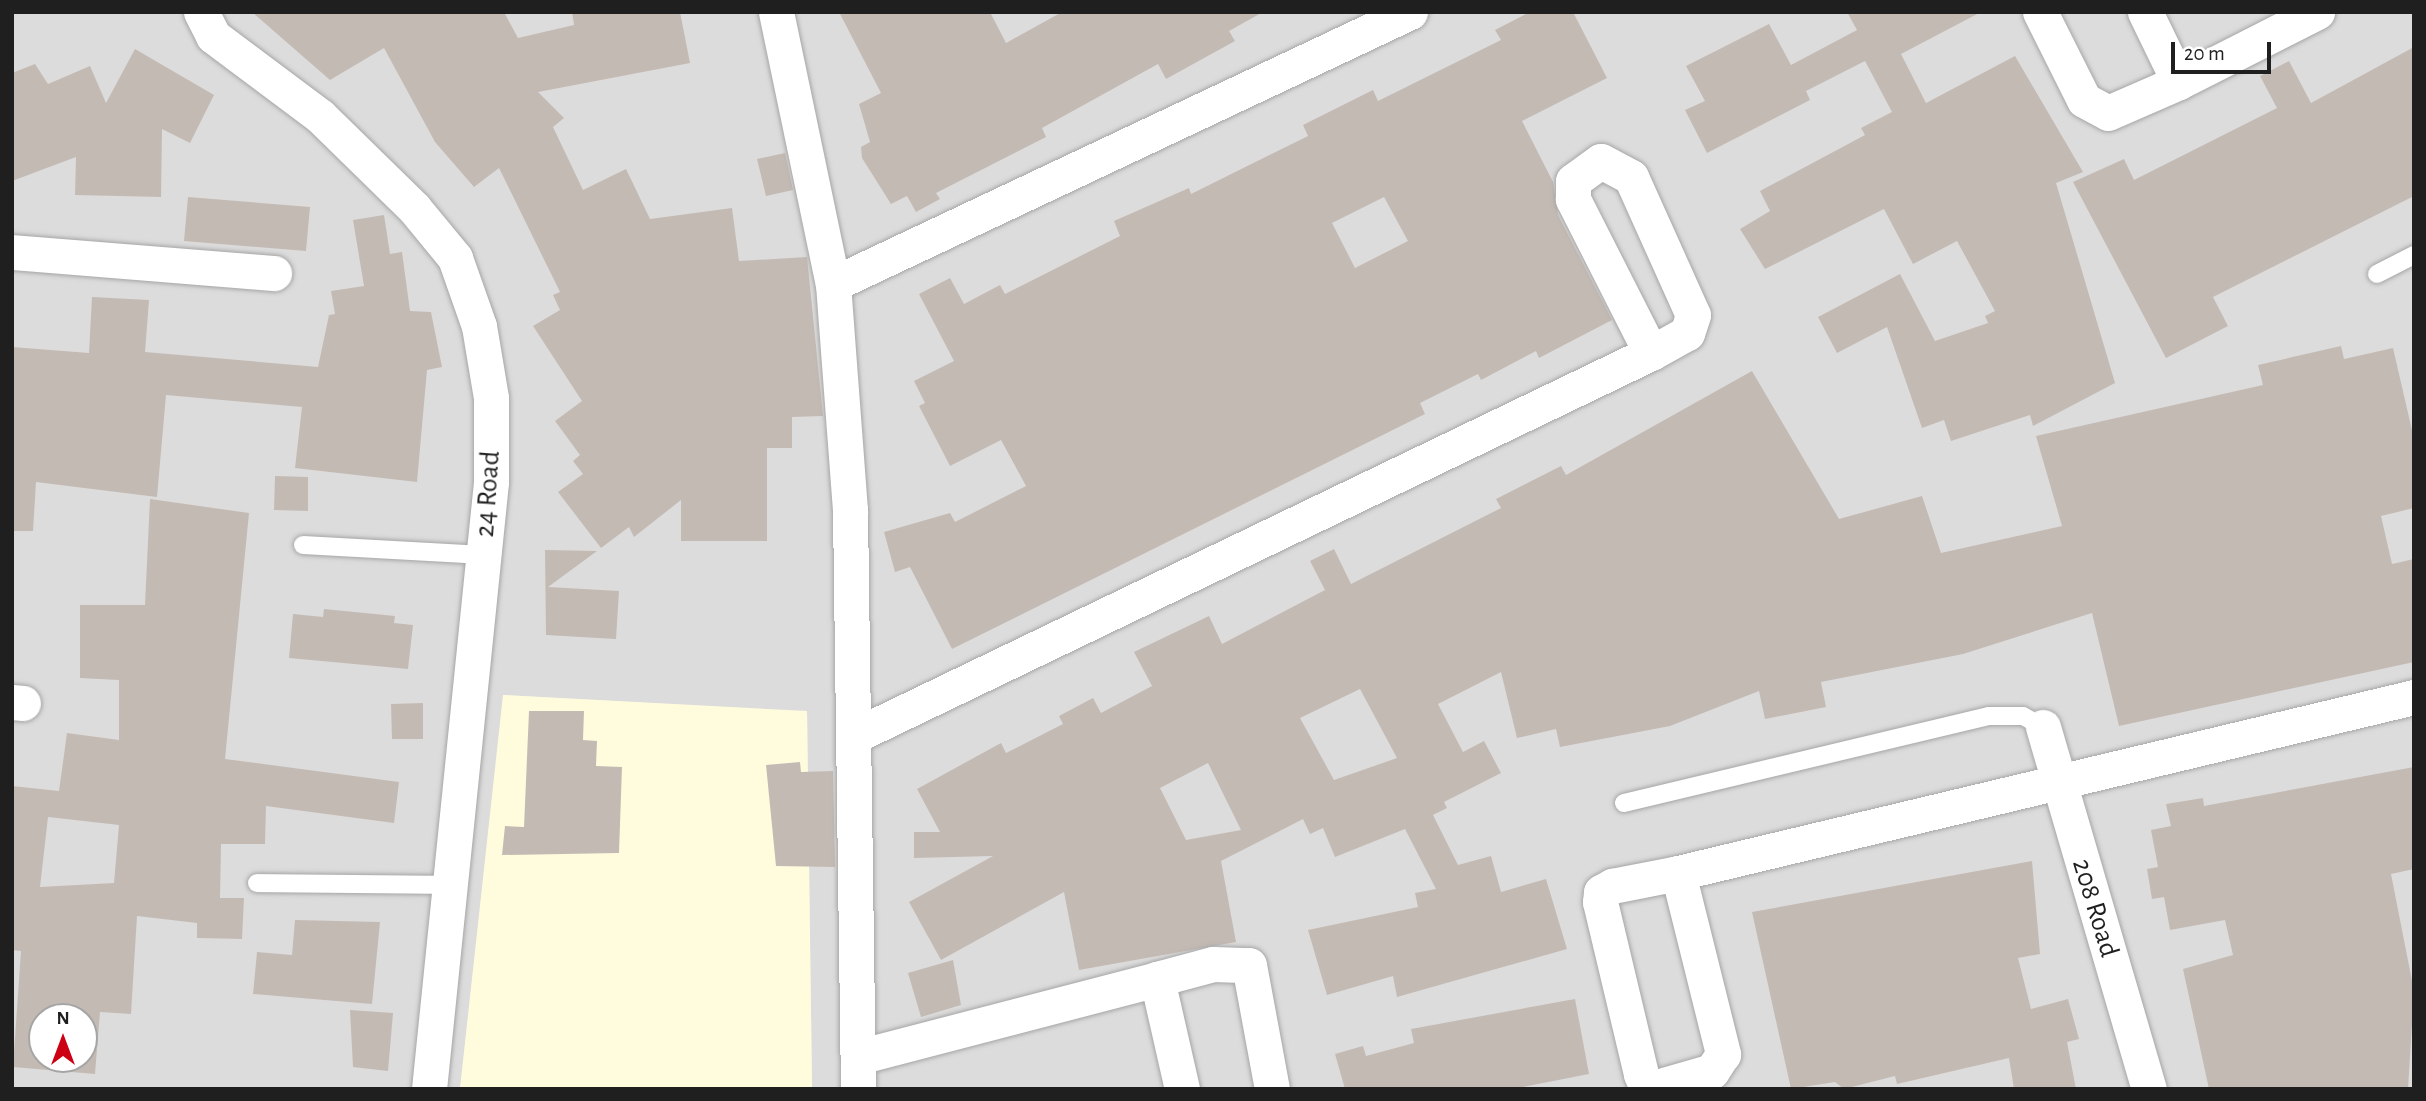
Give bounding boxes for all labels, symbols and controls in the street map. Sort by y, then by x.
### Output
scale bar [2174,28,2274,72]
text: 20 m [2184,43,2225,64]
street label: 24 Road [468,450,508,538]
street label: 208 Road [2064,855,2126,961]
north arrow [28,1003,98,1073]
text: N [56,1009,70,1028]

